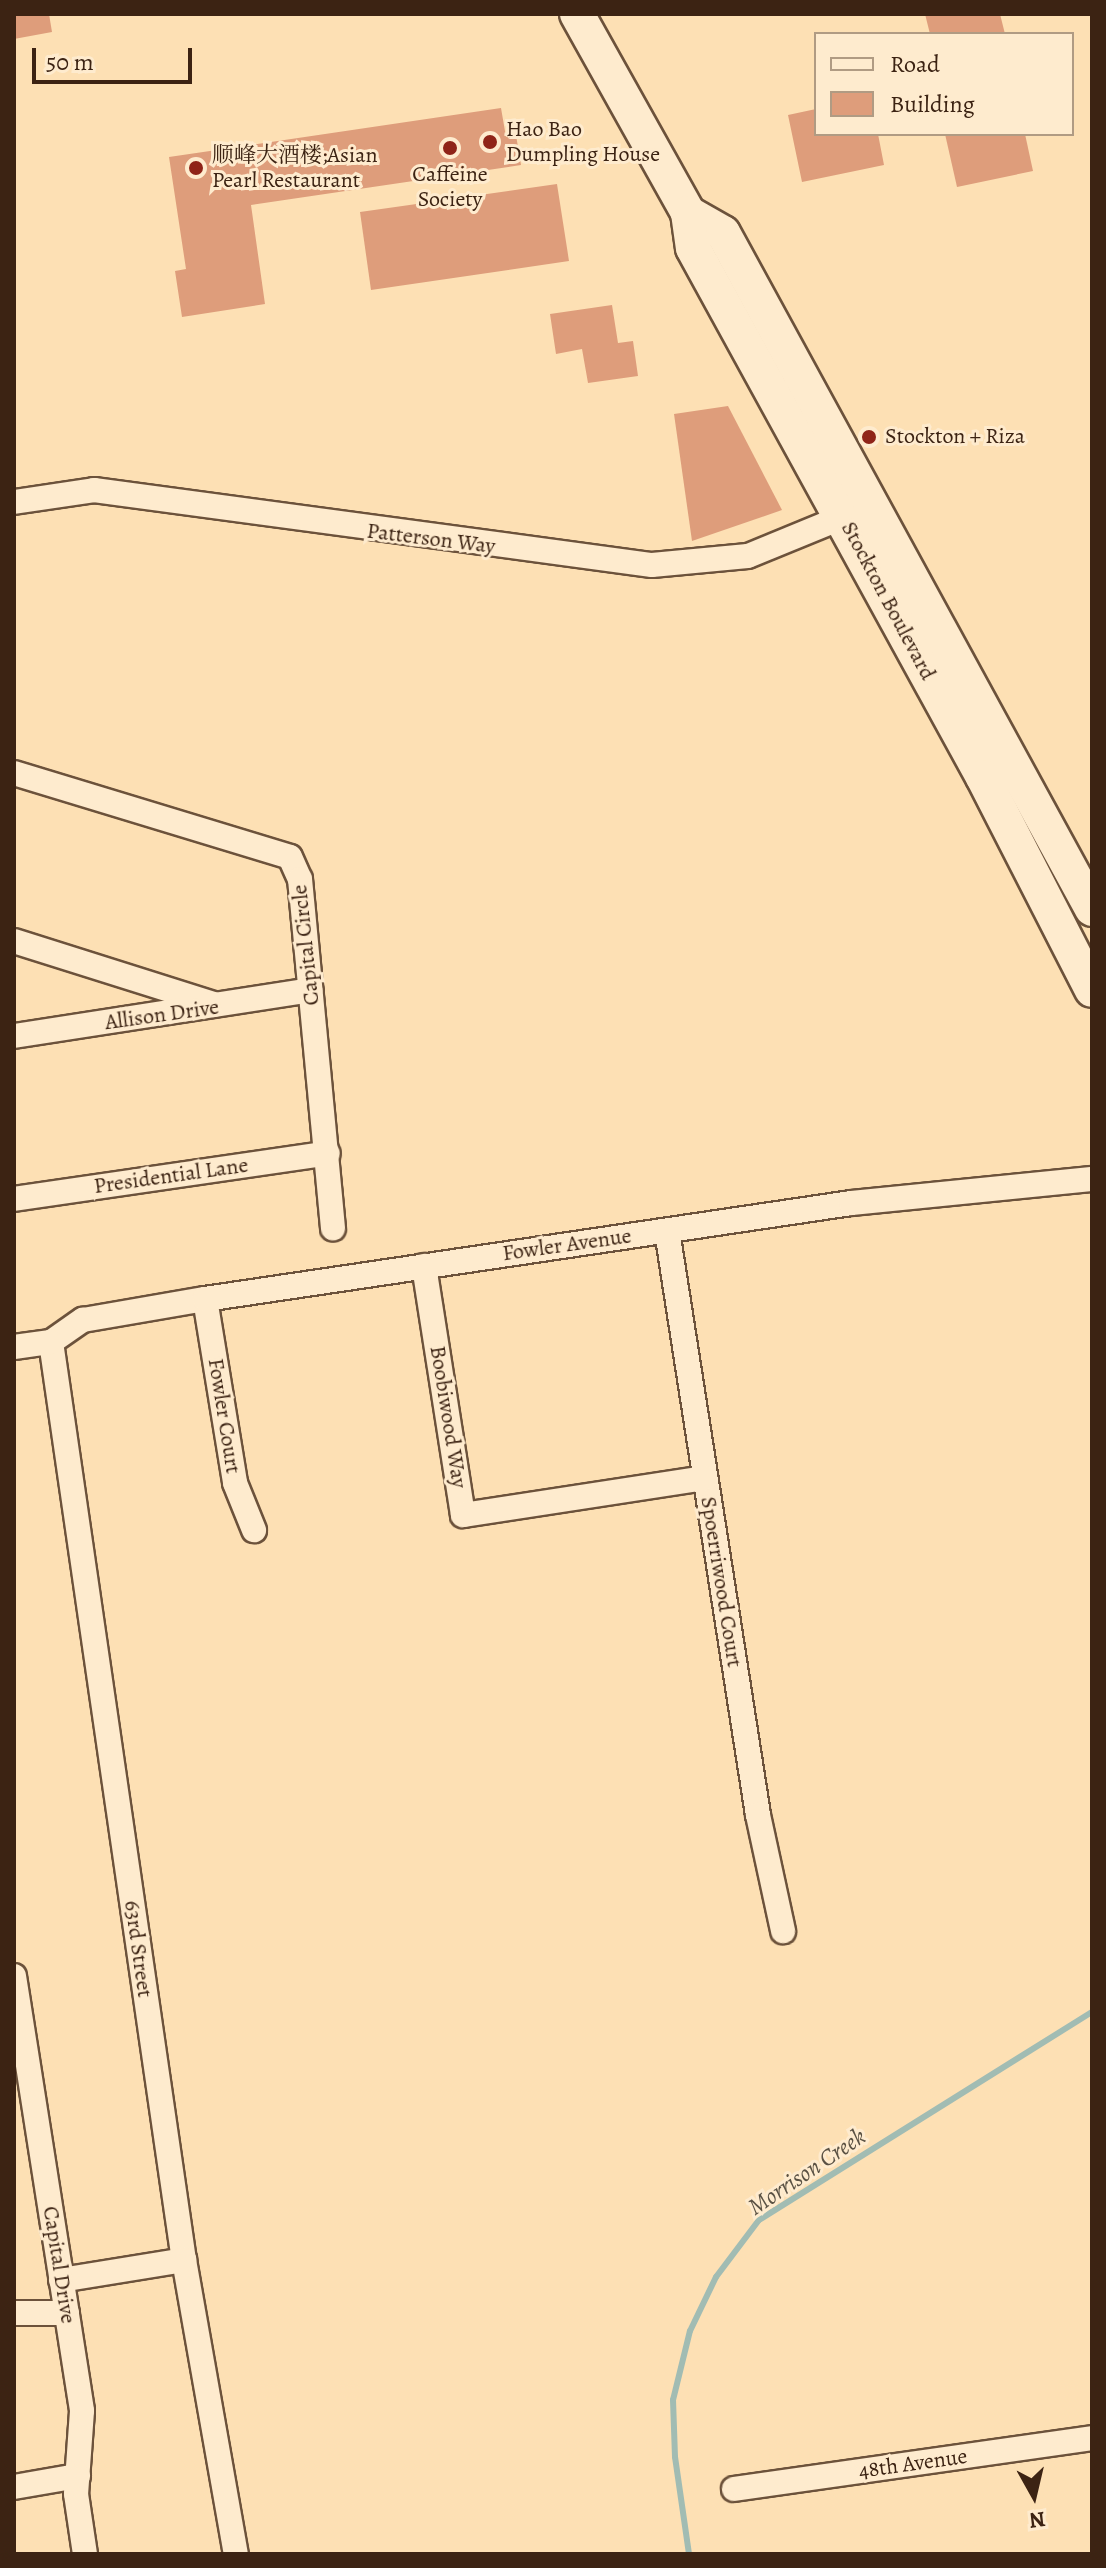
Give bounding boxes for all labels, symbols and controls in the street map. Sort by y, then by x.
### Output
scale bar [36,32,196,82]
legend [814,32,1074,136]
text: 50 m [46,46,94,78]
text: Road [890,48,940,80]
text: Building [890,88,975,120]
place label: Hao Bao Dumpling House [506,116,660,168]
marker: Hao Bao Dumpling House [481,133,499,151]
marker: Caffeine Society [441,139,459,157]
place label: 顺峰大酒楼;Asian Pearl Restaurant [212,142,377,194]
marker: 顺峰大酒楼;Asian Pearl Restaurant [187,159,205,177]
place label: Caffeine Society [412,161,488,212]
place label: Stockton + Riza [885,424,1025,450]
marker: Stockton + Riza [860,428,878,446]
street label: Stockton Boulevard [835,517,941,685]
street label: Patterson Way [365,518,497,560]
street label: Capital Circle [287,883,325,1007]
street label: Allison Drive [103,994,221,1036]
street label: Presidential Lane [92,1152,250,1200]
street label: Fowler Avenue [501,1223,633,1267]
street label: Boobiwood Way [424,1344,472,1490]
street label: Fowler Court [202,1357,246,1475]
street label: Spoerriwood Court [694,1495,748,1669]
street label: 63rd Street [118,1899,158,1999]
water label: Morrison Creek [743,2122,871,2222]
street label: Capital Drive [37,2204,81,2326]
street label: 48th Avenue [857,2443,969,2485]
north arrow [994,2456,1074,2536]
text: N [1027,2504,1047,2536]

